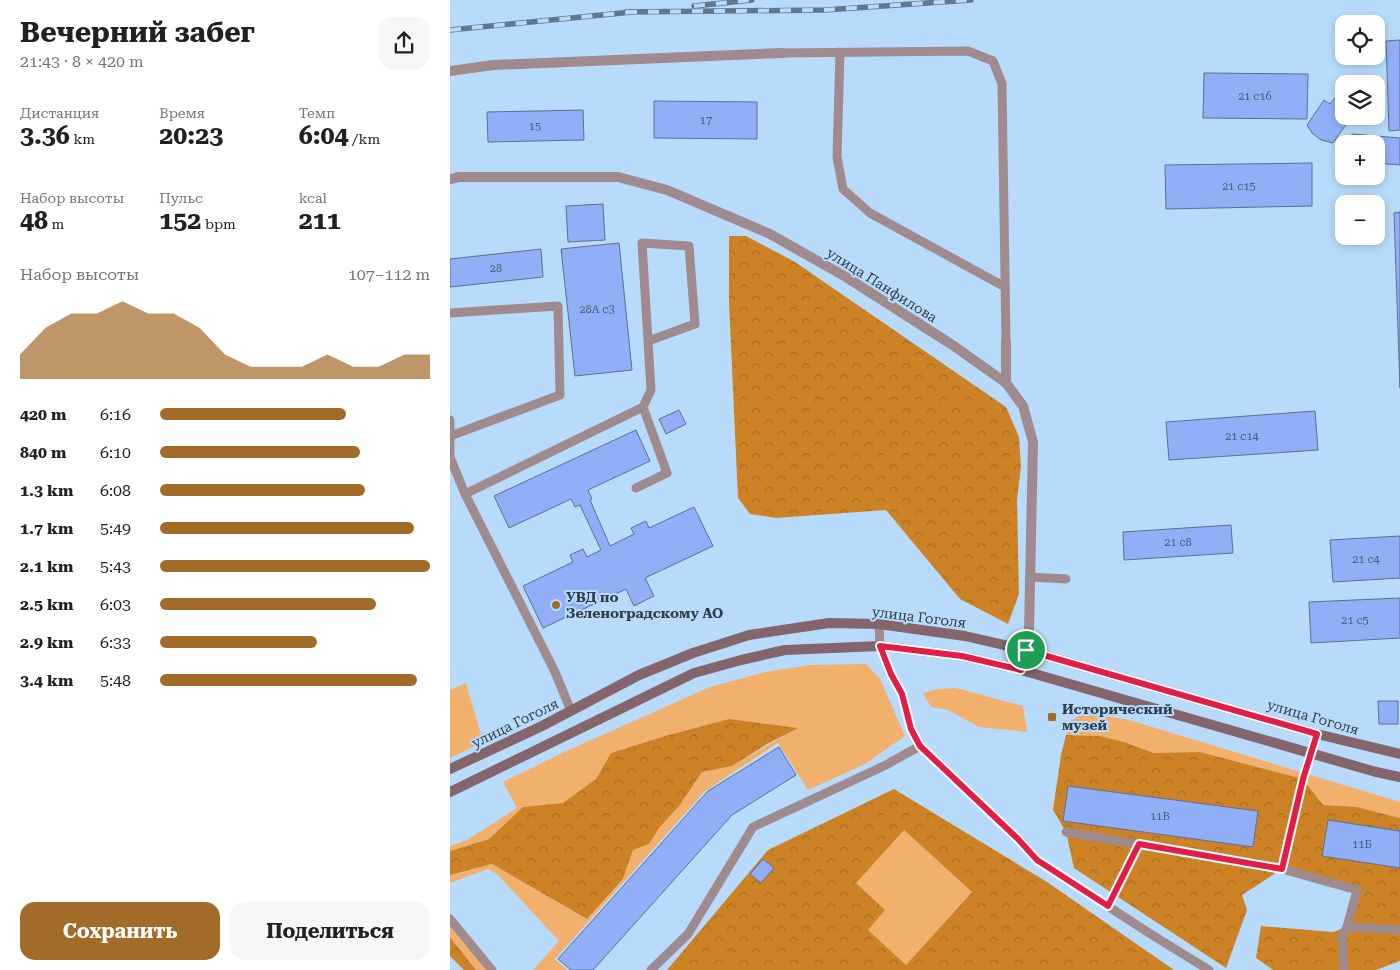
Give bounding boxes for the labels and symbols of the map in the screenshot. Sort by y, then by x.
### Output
house number: 21 с16 [1238,90,1272,103]
house number: 17 [700,114,712,127]
house number: 15 [529,120,541,133]
house number: 21 с15 [1222,180,1256,193]
street label: улица Панфилова [824,245,941,326]
house number: 28 [490,262,502,275]
house number: 28А с3 [579,303,615,316]
house number: 21 с14 [1225,430,1260,443]
house number: 21 с8 [1164,536,1192,549]
house number: 21 с4 [1352,553,1381,566]
place label: УВД по Зеленоградскому АО [566,589,723,621]
marker: УВД по Зеленоградскому АО [550,599,562,611]
street label: улица Гоголя [871,603,967,631]
house number: 21 с5 [1341,614,1369,627]
pin [1005,629,1047,671]
street label: улица Гоголя [469,695,561,751]
street label: улица Гоголя [1265,696,1361,738]
place label: Исторический музей [1062,701,1173,733]
marker: Исторический музей [1046,711,1058,723]
house number: 11В [1150,810,1170,823]
house number: 11Б [1352,838,1372,851]

